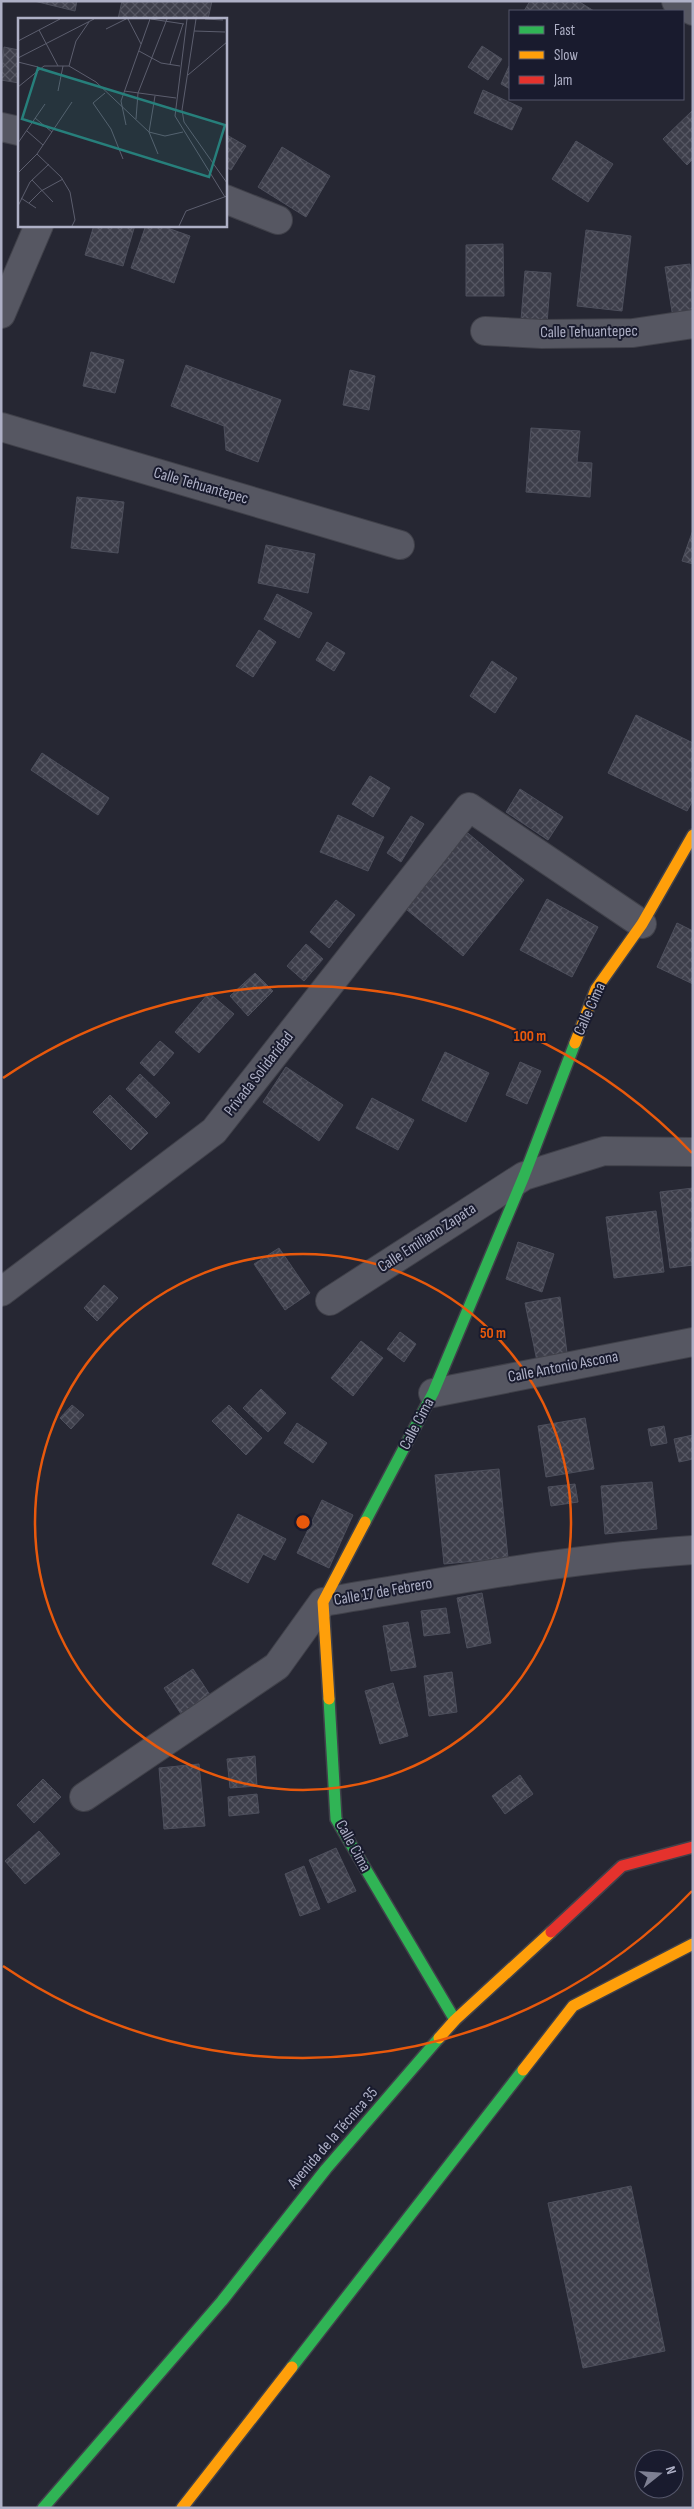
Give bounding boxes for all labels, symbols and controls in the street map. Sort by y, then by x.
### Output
legend [509,10,684,100]
inset map [18,18,226,226]
text: Fast [554,21,576,40]
text: Slow [554,46,578,65]
text: Jam [553,71,572,90]
street label: Calle Tehuantepec [540,322,638,342]
street label: Calle Tehuantepec [151,463,251,509]
street label: Calle Cima [570,980,610,1038]
text: 100 m [514,1027,546,1046]
street label: Privada Solidaridad [220,1028,298,1120]
street label: Calle Emiliano Zapata [374,1199,480,1277]
text: 50 m [480,1324,506,1343]
street label: Calle Antonio Ascona [506,1347,620,1387]
street label: Calle Cima [396,1395,438,1453]
centre of rings [294,1513,312,1531]
street label: Calle 17 de Febrero [332,1574,434,1610]
street label: Calle Cima [331,1817,375,1875]
street label: Avenida de la Técnica 35 [283,2084,382,2193]
north arrow [634,2449,684,2499]
text: N [662,2464,680,2476]

